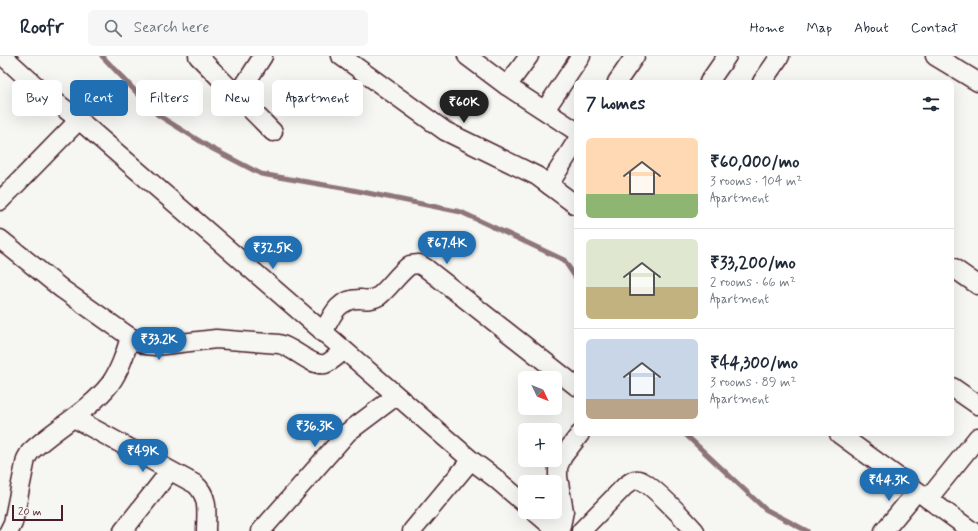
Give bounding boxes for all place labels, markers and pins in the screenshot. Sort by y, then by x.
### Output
pin: ₹60K [440,90,488,124]
pin: ₹67.4K [414,231,480,265]
pin: ₹32.5K [240,236,306,270]
pin: ₹33.2K [126,327,192,361]
pin: ₹36.3K [282,414,348,448]
pin: ₹49K [119,439,167,473]
pin: ₹44.3K [856,468,922,502]

